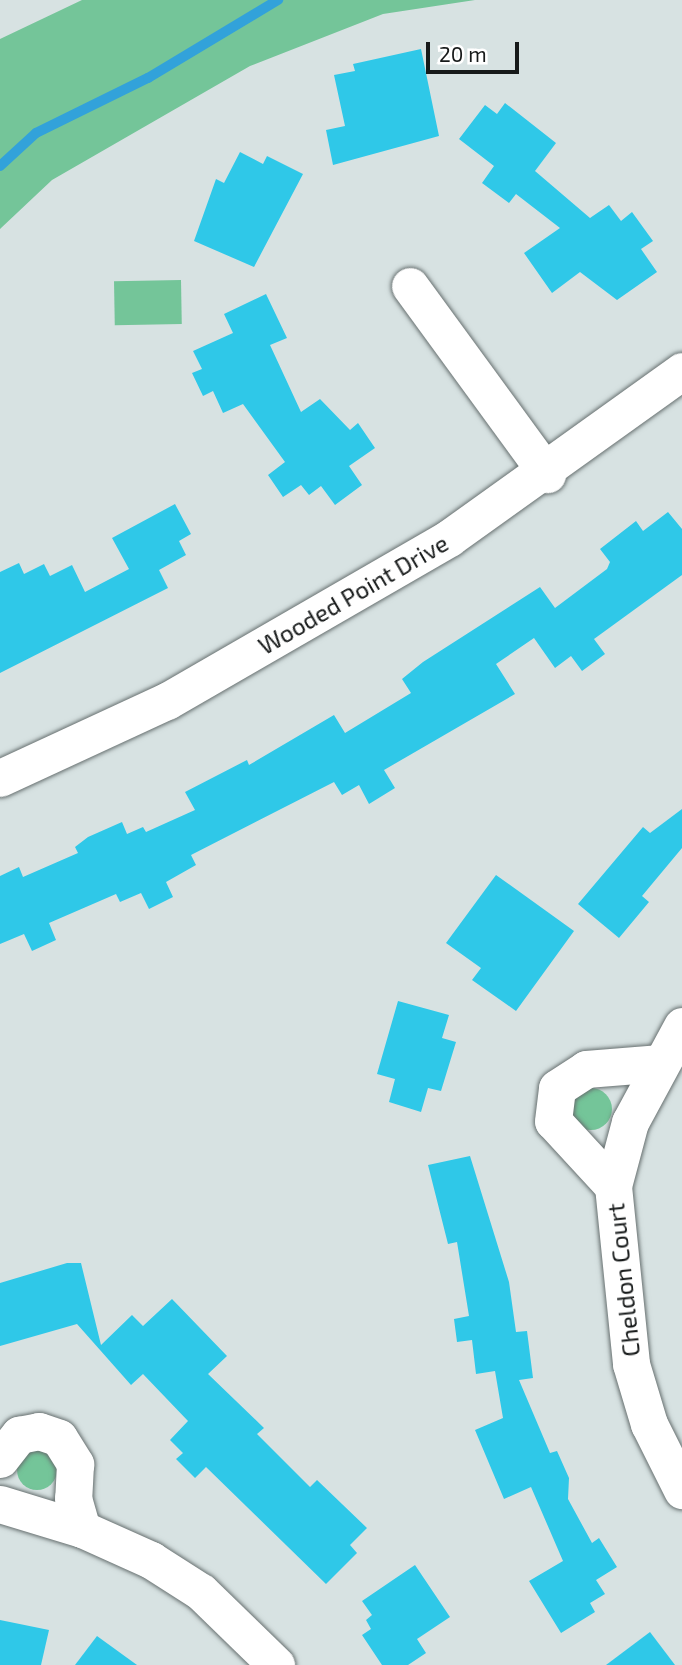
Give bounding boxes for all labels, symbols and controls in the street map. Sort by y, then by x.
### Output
scale bar [430,28,523,72]
text: 20 m [439,41,487,66]
street label: Wooded Point Drive [253,528,453,660]
street label: Cheldon Court [601,1202,645,1358]

